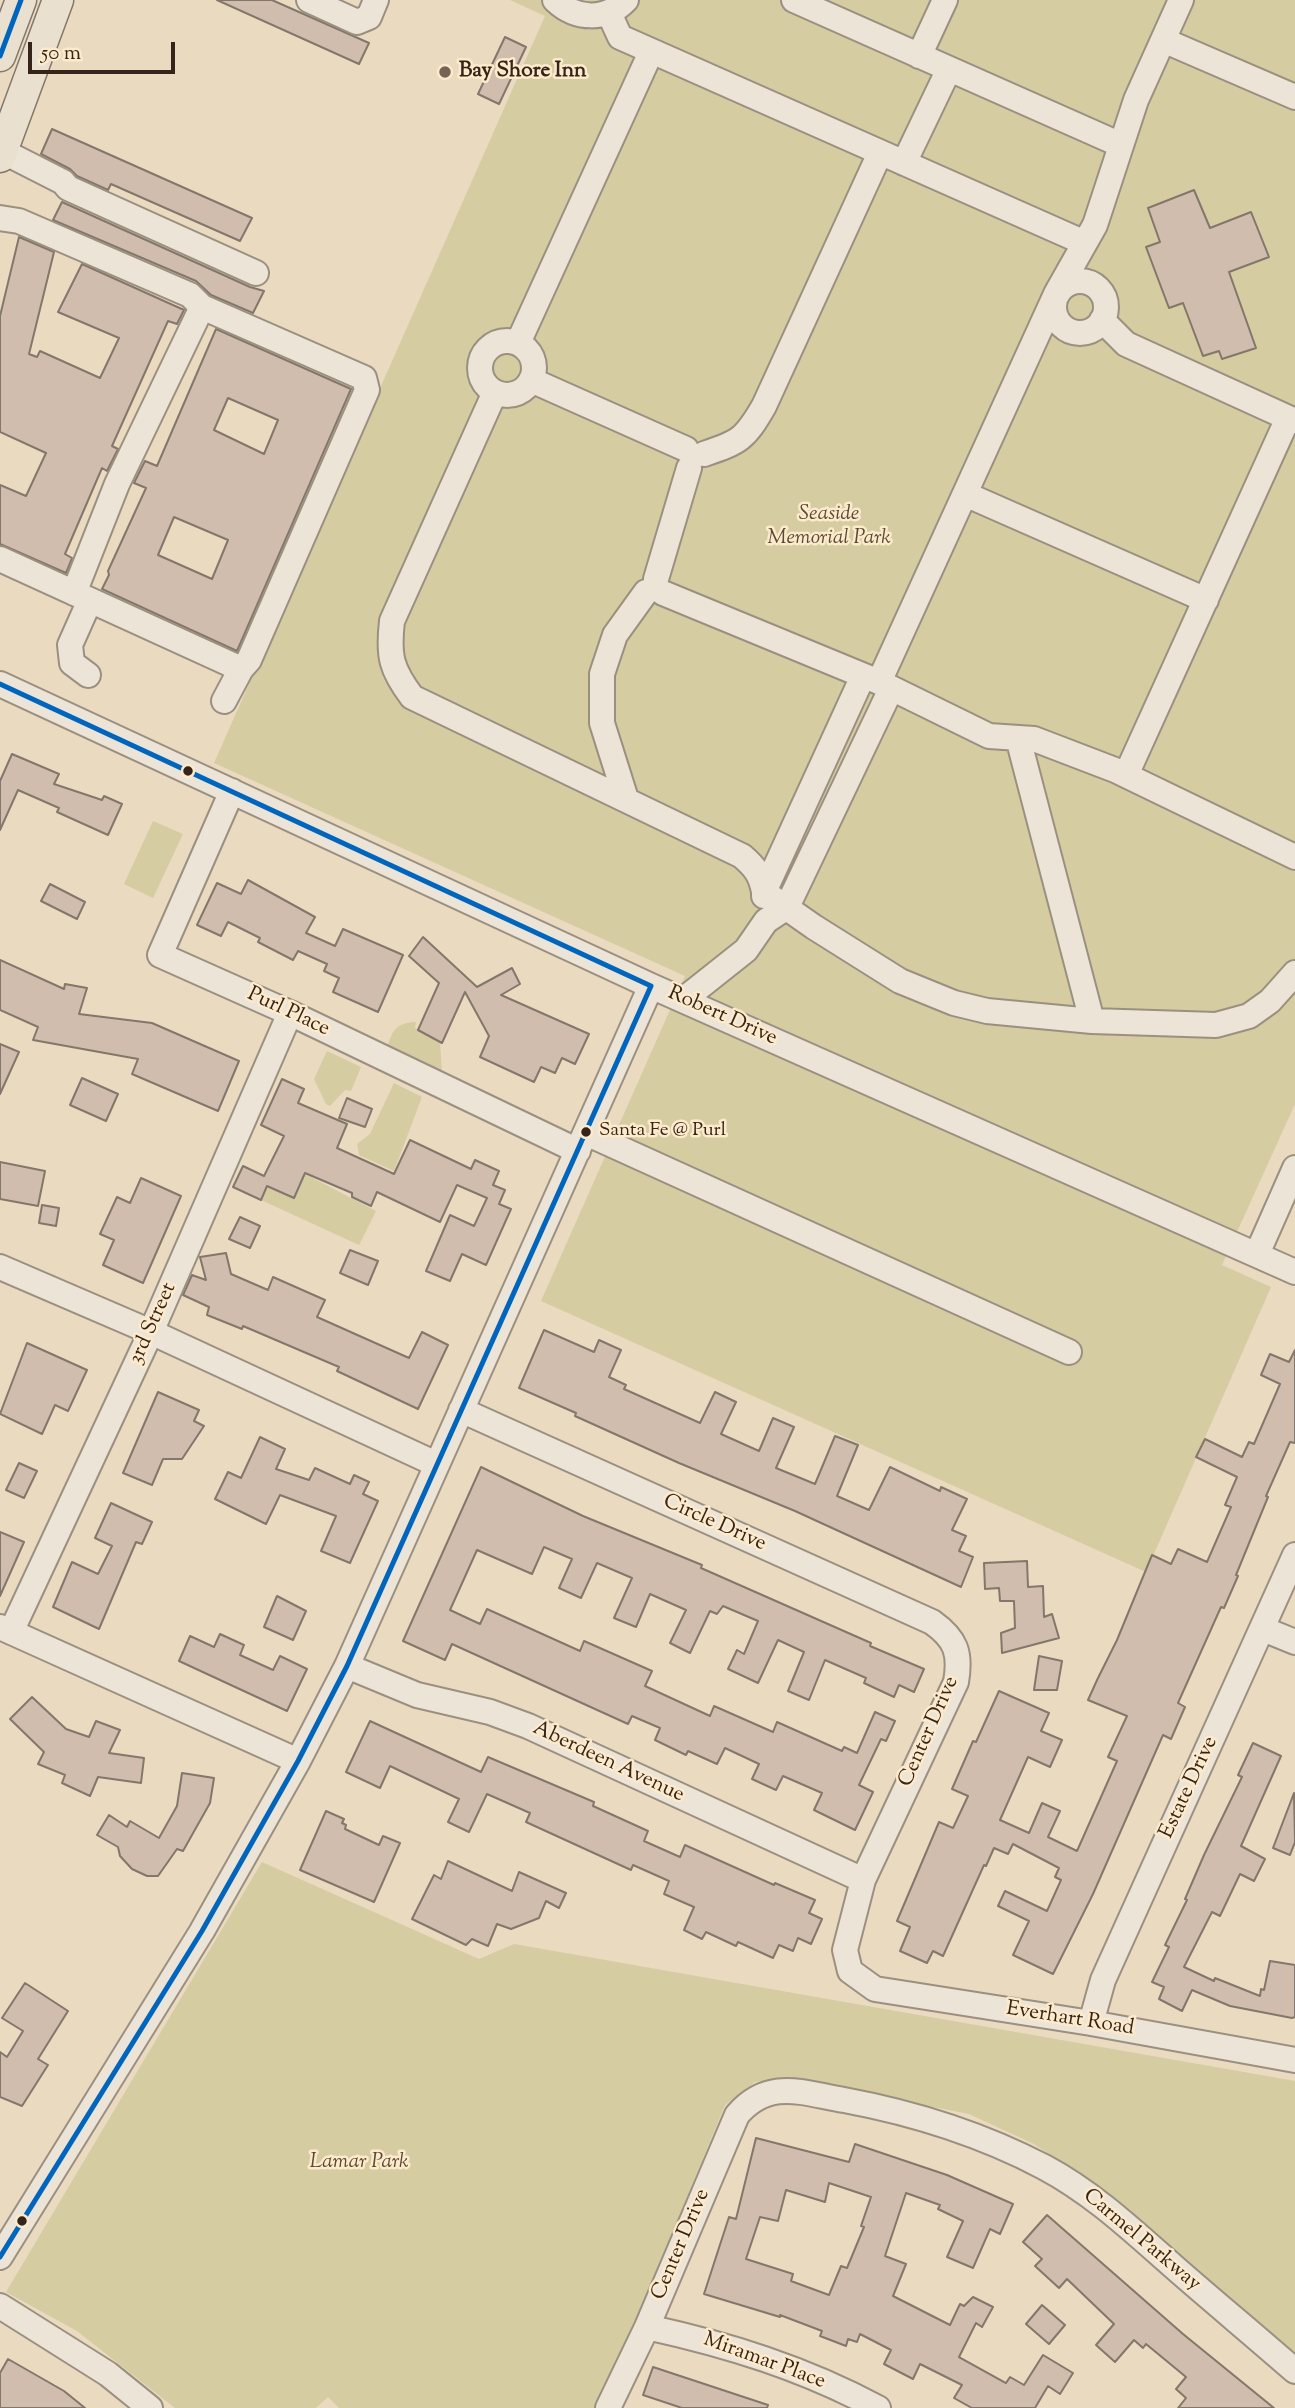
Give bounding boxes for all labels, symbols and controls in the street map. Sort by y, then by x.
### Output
scale bar [32,28,178,72]
text: 50 m [41,39,81,69]
place label: Bay Shore Inn [459,59,587,85]
marker: Bay Shore Inn [437,64,453,80]
park label: Seaside Memorial Park [767,502,891,552]
unlabelled marker [181,764,195,778]
street label: Robert Drive [663,982,781,1052]
street label: Purl Place [243,983,333,1043]
place label: Santa Fe @ Purl [599,1121,726,1143]
marker: Santa Fe @ Purl [579,1125,593,1139]
street label: 3rd Street [125,1279,183,1369]
street label: Circle Drive [659,1490,769,1558]
street label: Center Drive [894,1673,966,1791]
street label: Aberdeen Avenue [528,1717,688,1809]
street label: Estate Drive [1155,1733,1225,1843]
street label: Everhart Road [1004,1997,1136,2043]
park label: Lamar Park [310,2150,408,2176]
street label: Carmel Parkway [1077,2184,1205,2298]
street label: Center Drive [647,2186,717,2304]
unlabelled marker [15,2214,29,2228]
street label: Miramar Place [699,2328,829,2396]

